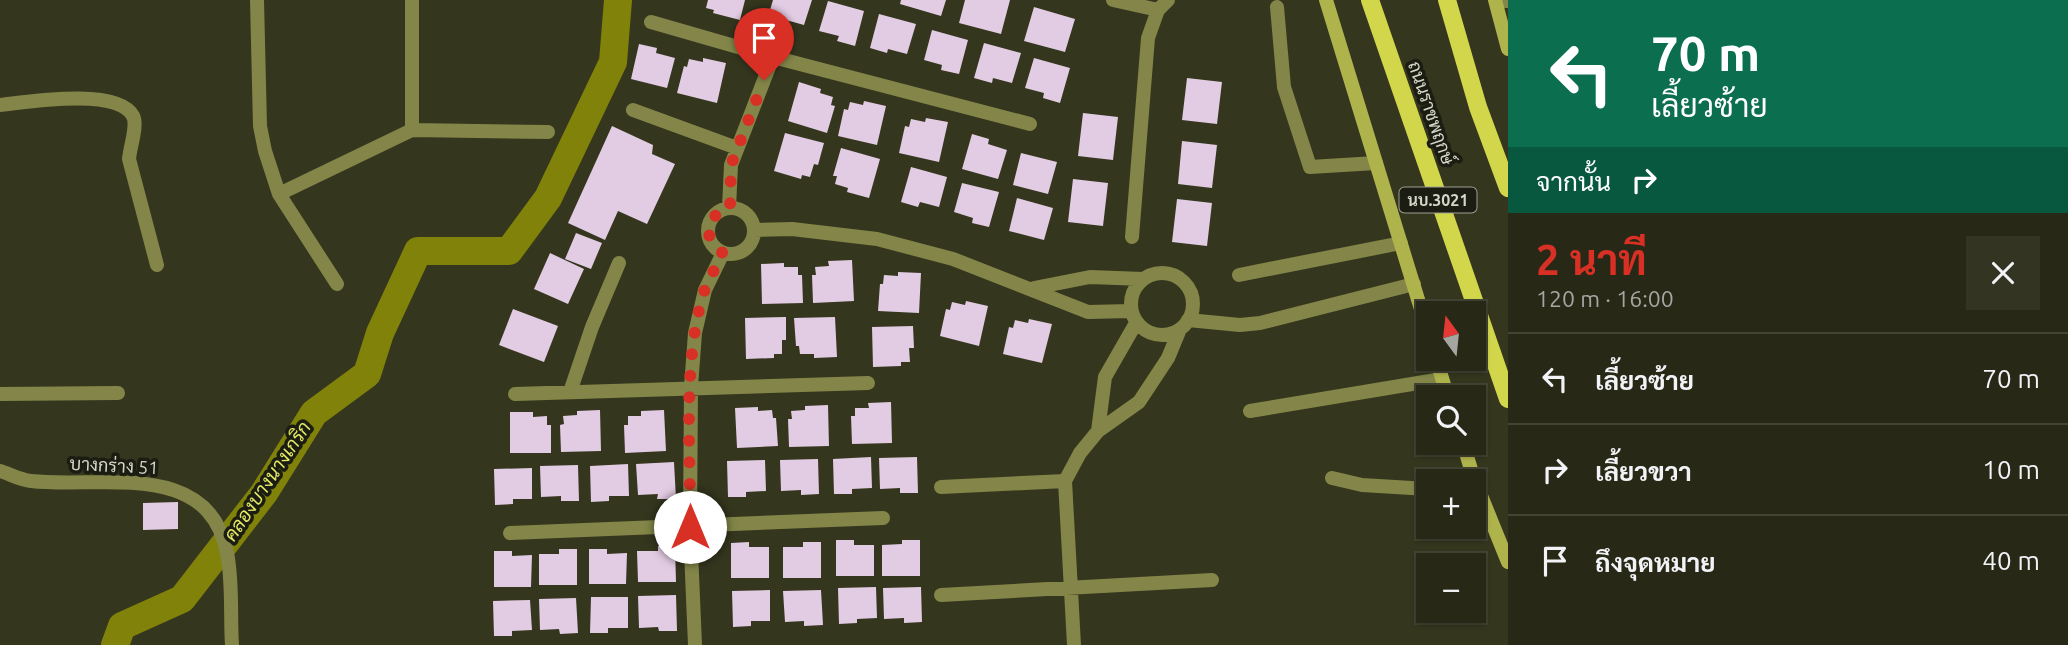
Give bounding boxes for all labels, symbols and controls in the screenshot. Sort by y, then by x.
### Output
pin [734,8,794,80]
icon: arrive [745,19,783,57]
text: 70 m [1651,25,1760,80]
icon: left [1536,28,1627,119]
street label: ถนนราชพฤกษ์ [1403,58,1461,168]
text: เลี้ยวซ้าย [1651,87,1768,123]
icon: right [1625,161,1663,199]
text: จากนั้น [1536,167,1611,196]
road number: นบ.3021 [1400,188,1476,212]
text: 2 นาที [1536,236,1647,283]
button: close [1966,236,2040,310]
text: 120 m · 16:00 [1536,286,1674,311]
north arrow [1416,301,1486,371]
map controls [1416,301,1486,623]
icon: left [1536,360,1574,398]
text: 70 m [1982,364,2040,393]
text: เลี้ยวซ้าย [1595,366,1694,395]
button: search [1416,385,1486,455]
water label: คลองบางนางเกริก [219,417,315,545]
icon: right [1536,451,1574,489]
street label: บางกร่าง 51 [69,452,159,477]
text: 10 m [1982,455,2040,484]
text: เลี้ยวขวา [1595,457,1692,486]
button: + [1416,469,1486,539]
position arrow [653,490,727,564]
icon: arrive [1536,542,1574,580]
text: 40 m [1982,546,2040,575]
text: ถึงจุดหมาย [1595,548,1716,577]
button: − [1416,553,1486,623]

